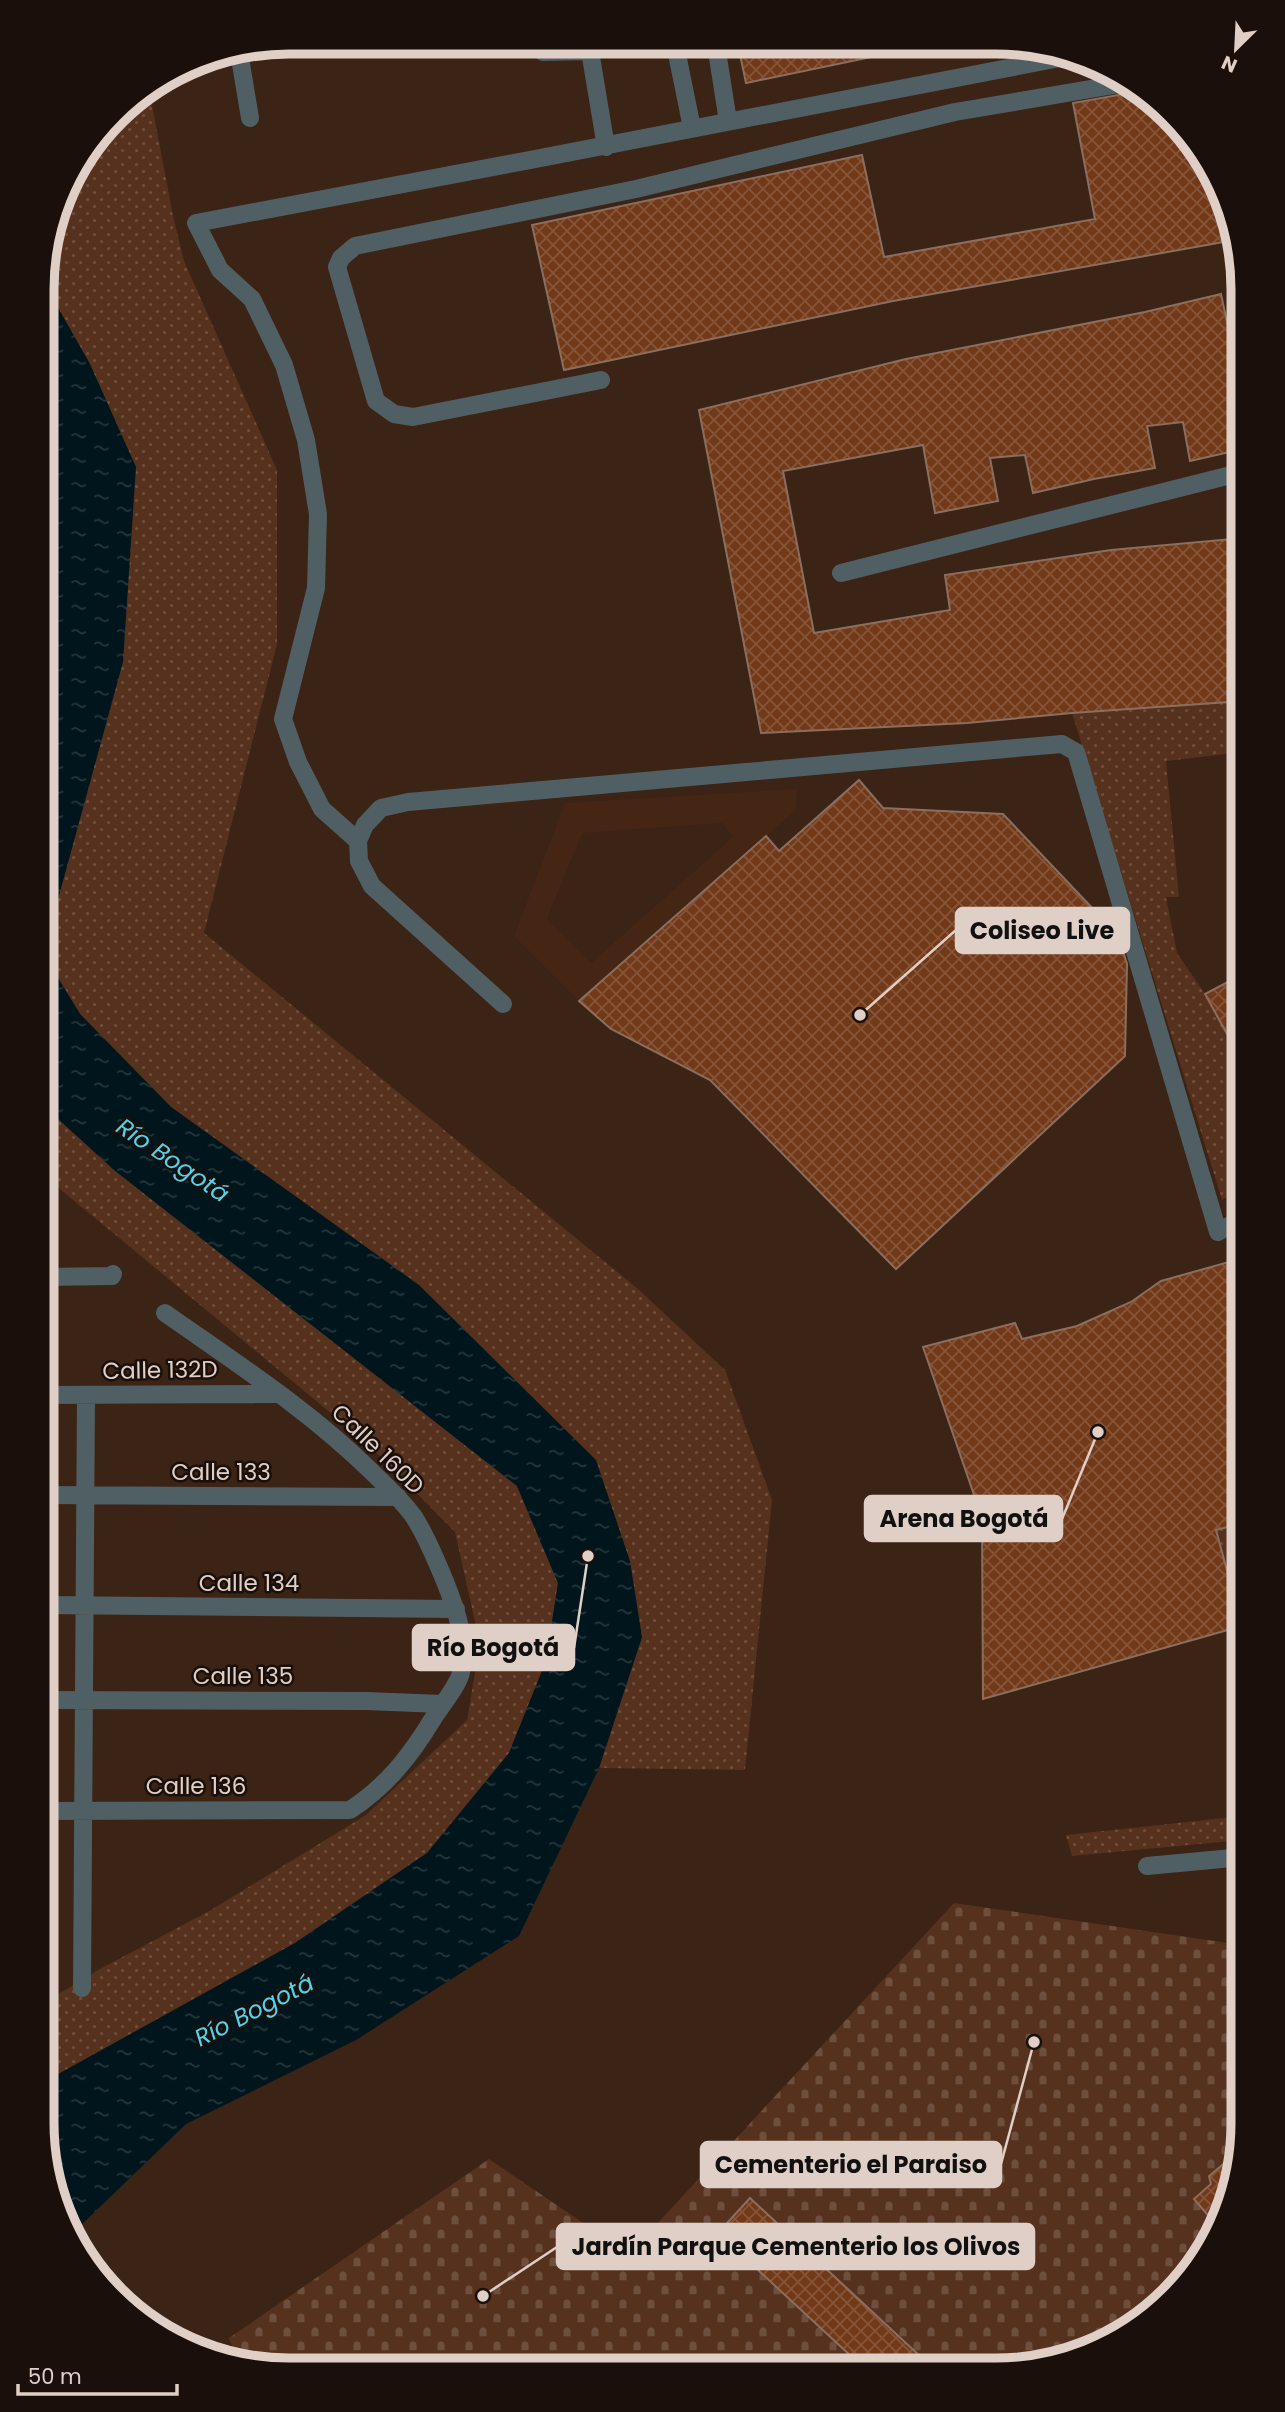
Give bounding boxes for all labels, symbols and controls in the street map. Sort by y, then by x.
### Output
north arrow [1201,14,1271,84]
text: N [1217,49,1241,79]
callout: Coliseo Live [956,908,1129,953]
text: Coliseo Live [970,914,1115,947]
water label: Río Bogotá [110,1110,236,1210]
street label: Calle 132D [102,1353,218,1387]
street label: Calle 160D [325,1397,431,1501]
street label: Calle 133 [171,1456,271,1488]
callout: Arena Bogotá [865,1496,1062,1541]
text: Arena Bogotá [879,1502,1049,1535]
street label: Calle 134 [199,1567,299,1599]
callout: Río Bogotá [413,1625,574,1670]
text: Río Bogotá [427,1631,559,1664]
street label: Calle 135 [193,1660,293,1692]
street label: Calle 136 [146,1770,246,1802]
water label: Río Bogotá [189,1966,319,2054]
callout: Cementerio el Paraiso [701,2142,1001,2187]
text: Cementerio el Paraiso [715,2148,987,2181]
callout: Jardín Parque Cementerio los Olivos [557,2224,1034,2269]
text: Jardín Parque Cementerio los Olivos [572,2230,1020,2263]
scale bar [18,2352,177,2396]
text: 50 m [28,2362,82,2391]

